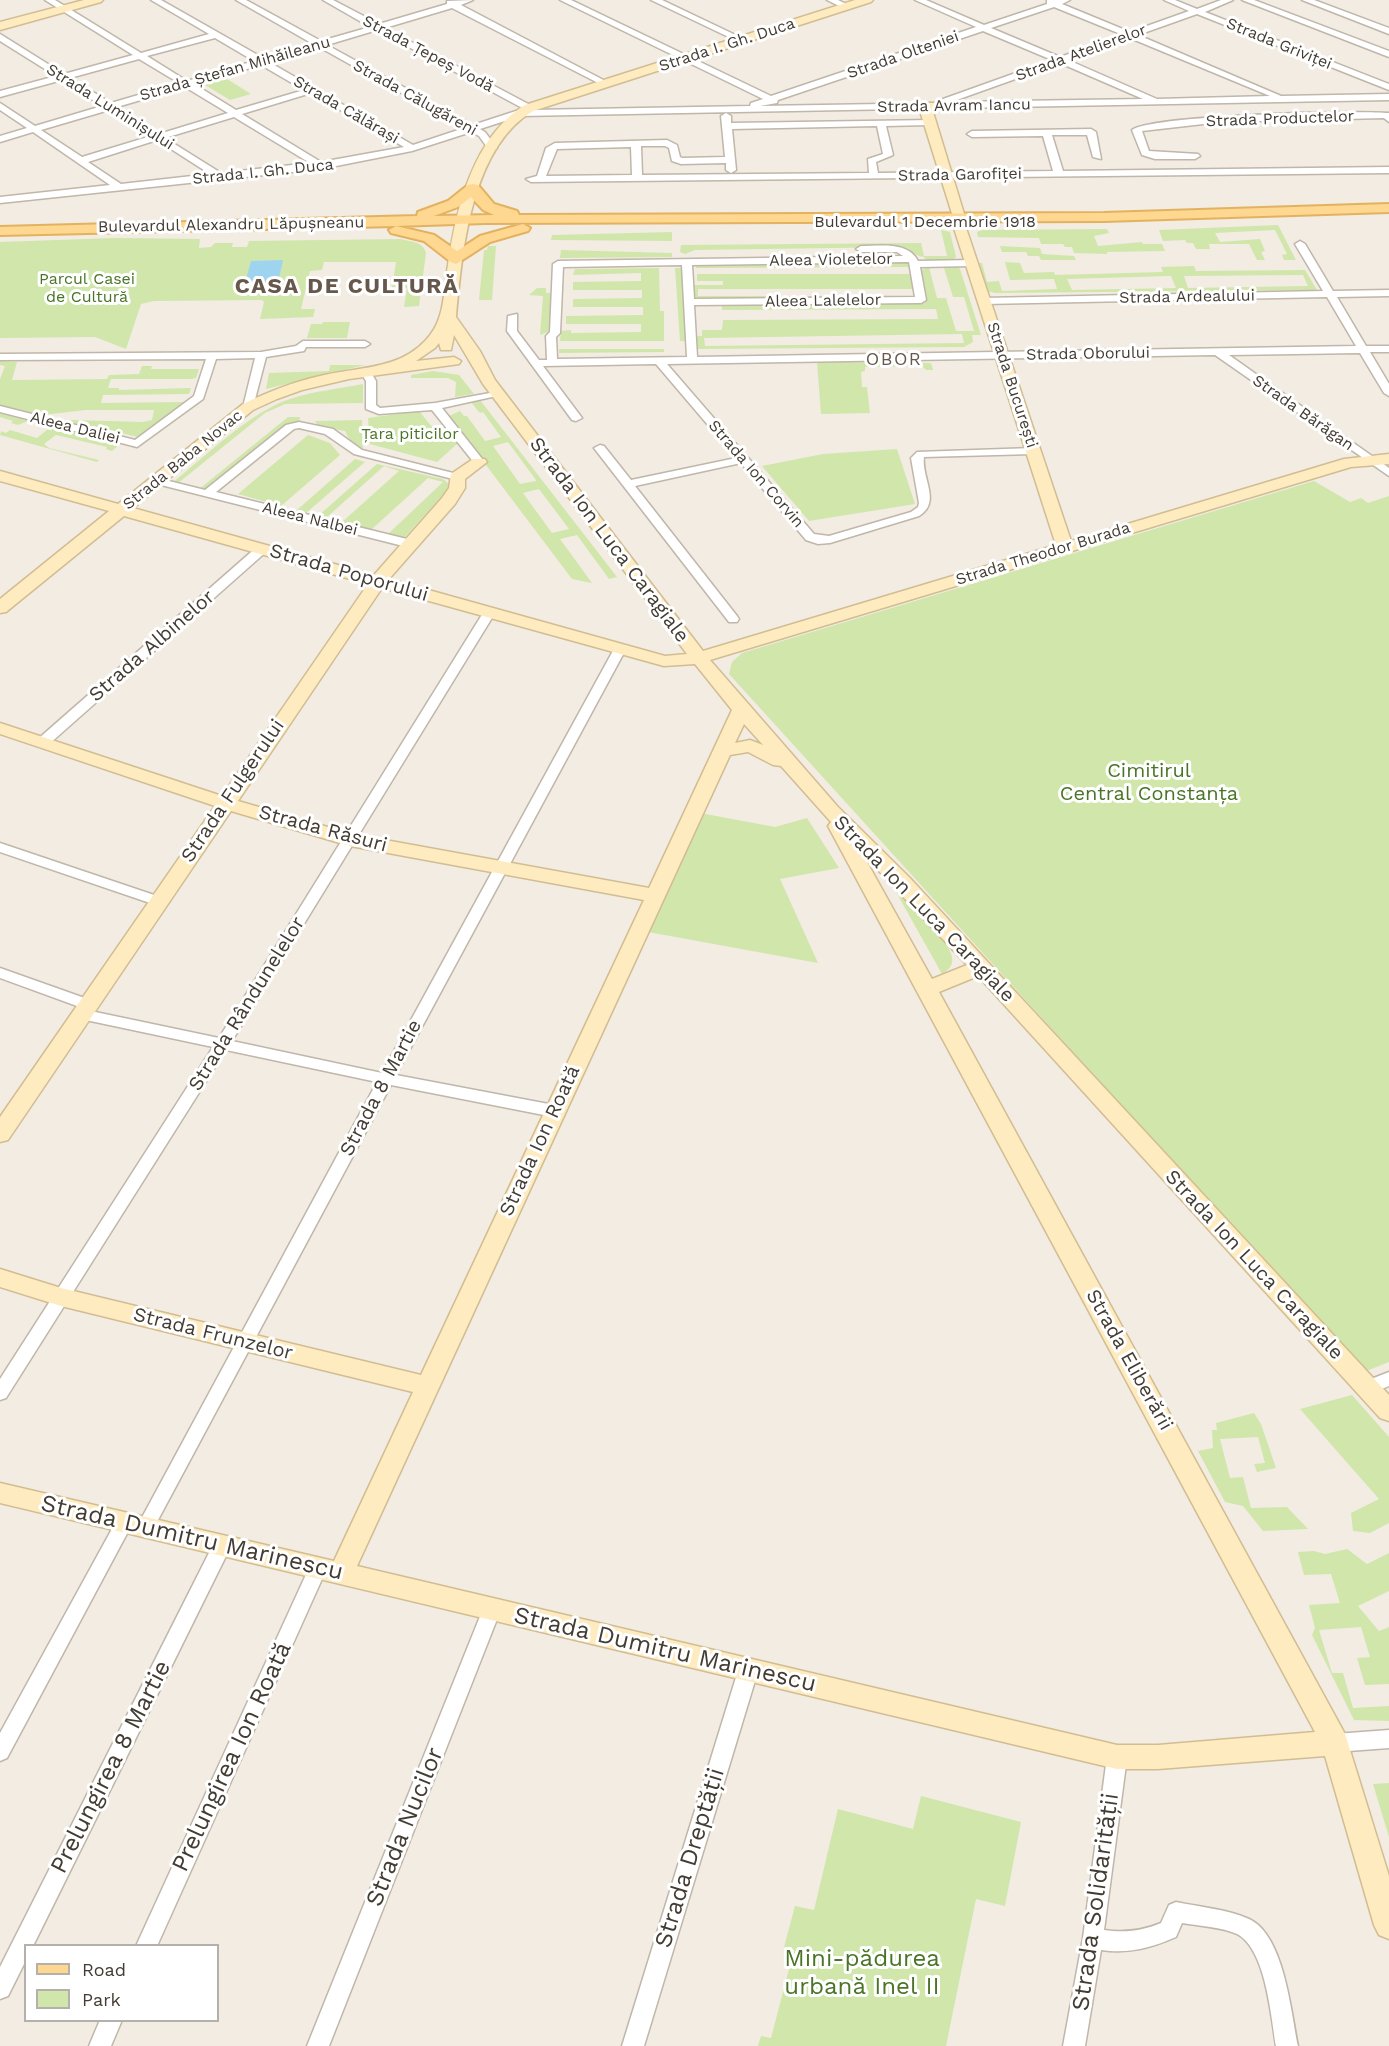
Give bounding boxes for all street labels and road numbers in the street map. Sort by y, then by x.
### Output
street label: Strada Țepeș Vodă [359,11,497,97]
street label: Strada I. Gh. Duca [657,14,797,76]
street label: Strada Griviței [1223,14,1335,74]
street label: Strada Atelierelor [1013,20,1149,86]
street label: Strada Olteniei [845,27,961,83]
street label: Strada Ștefan Mihăileanu [138,33,332,105]
street label: Strada Călugăreni [350,56,480,140]
street label: Strada Luminișului [43,60,177,154]
street label: Strada Călărași [290,72,402,148]
street label: Strada Avram Iancu [877,95,1031,117]
street label: Strada Productelor [1206,107,1354,131]
street label: Strada I. Gh. Duca [191,155,335,189]
street label: Strada Garofiței [898,164,1022,186]
street label: Bulevardul 1 Decembrie 1918 [814,212,1036,232]
street label: Bulevardul Alexandru Lăpușneanu [98,213,364,237]
street label: Aleea Violetelor [769,249,893,271]
street label: Strada Ardealului [1119,286,1255,308]
street label: Aleea Lalelelor [765,290,881,312]
street label: Strada București [983,320,1041,450]
street label: Strada Oborului [1026,343,1150,365]
street label: Strada Bărăgan [1249,371,1357,455]
street label: Strada Baba Novac [119,406,247,514]
street label: Aleea Daliei [28,408,122,448]
street label: Strada Ion Corvin [704,416,808,532]
street label: Strada Ion Luca Caragiale [524,433,694,647]
street label: Aleea Nalbei [260,498,360,540]
street label: Strada Theodor Burada [953,518,1133,590]
street label: Strada Poporului [267,539,431,607]
street label: Strada Albinelor [84,585,220,707]
street label: Strada Fulgerului [176,715,290,867]
street label: Strada Răsuri [256,800,390,858]
street label: Strada Ion Luca Caragiale [828,811,1020,1007]
street label: Strada Rândunelelor [184,912,310,1096]
street label: Strada 8 Martie [335,1016,427,1160]
street label: Strada Ion Roată [495,1062,585,1220]
street label: Strada Ion Luca Caragiale [1160,1165,1348,1365]
street label: Strada Eliberării [1080,1285,1178,1435]
street label: Strada Frunzelor [131,1303,295,1365]
street label: Strada Dumitru Marinescu [38,1489,346,1587]
street label: Strada Dumitru Marinescu [511,1601,819,1699]
street label: Prelungirea Ion Roată [166,1638,298,1876]
street label: Prelungirea 8 Martie [45,1656,177,1878]
street label: Strada Nucilor [360,1743,450,1911]
street label: Strada Dreptății [649,1765,731,1951]
street label: Strada Solidarității [1066,1791,1126,2013]

